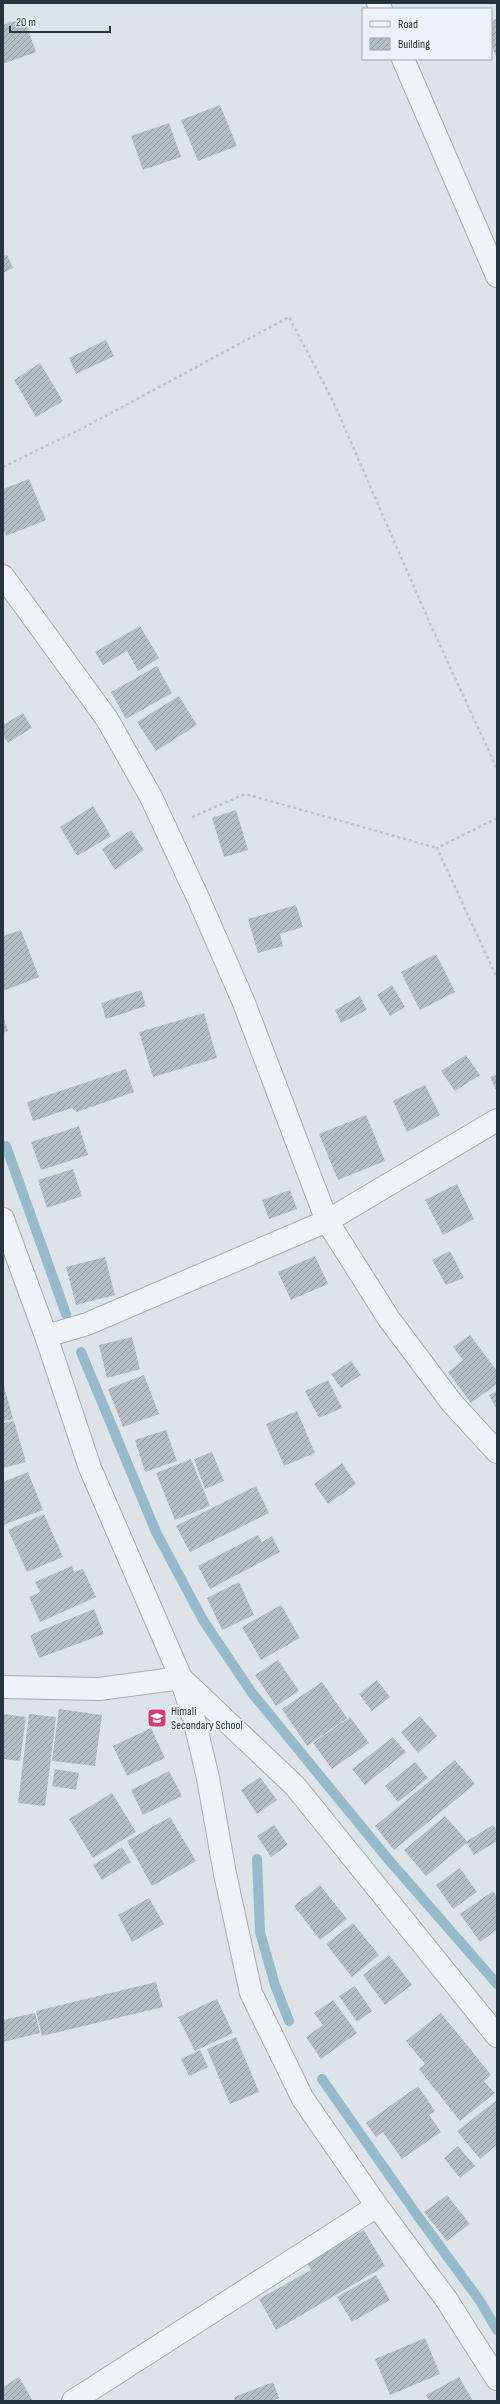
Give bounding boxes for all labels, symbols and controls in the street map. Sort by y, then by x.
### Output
scale bar [10,8,110,34]
legend [362,8,492,60]
text: 20 m [16,15,36,30]
text: Road [398,17,418,32]
text: Building [398,37,430,52]
place label: Himali Secondary School [171,1704,243,1733]
school or university icon: Himali Secondary School [146,1707,168,1729]

